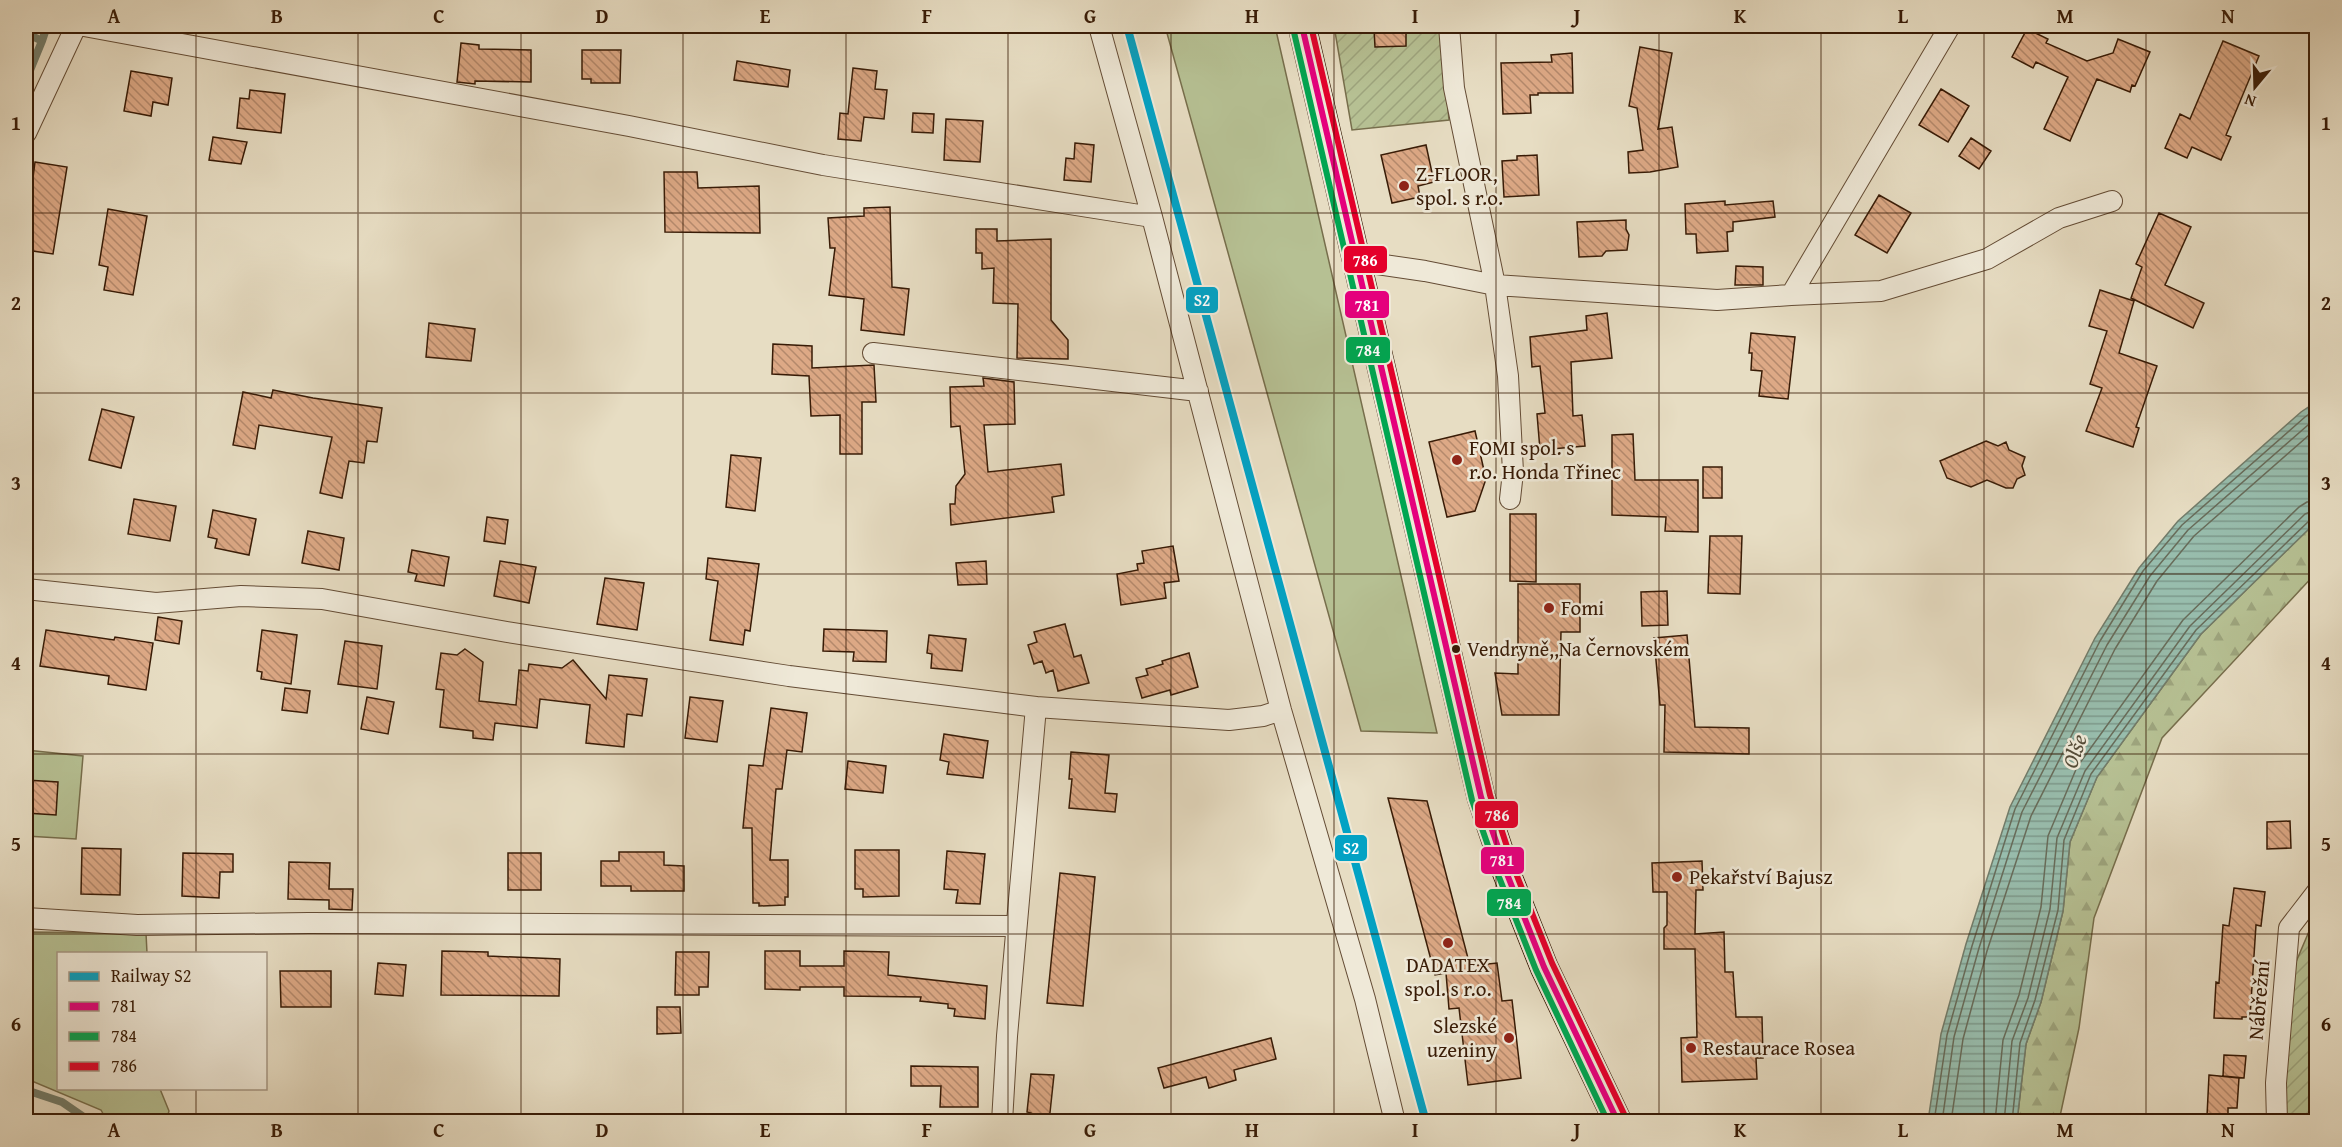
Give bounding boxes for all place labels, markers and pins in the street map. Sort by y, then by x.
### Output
place label: Z-FLOOR, spol. s r.o. [1416,158,1503,213]
marker: Z-FLOOR, spol. s r.o. [1397,179,1411,193]
place label: FOMI spol. s r.o. Honda Třinec [1469,432,1621,487]
marker: FOMI spol. s r.o. Honda Třinec [1450,453,1464,467]
place label: Fomi [1561,592,1604,623]
marker: Fomi [1542,601,1556,615]
place label: Vendryně,,Na Černovském [1467,634,1690,663]
marker: Vendryně,,Na Černovském [1450,643,1462,655]
place label: Pekařství Bajusz [1689,861,1832,892]
marker: Pekařství Bajusz [1670,870,1684,884]
marker: DADATEX spol. s r.o. [1441,936,1455,950]
place label: DADATEX spol. s r.o. [1405,949,1491,1004]
place label: Slezské uzeniny [1427,1010,1498,1065]
marker: Slezské uzeniny [1502,1031,1516,1045]
place label: Restaurace Rosea [1703,1032,1855,1063]
marker: Restaurace Rosea [1684,1041,1698,1055]

